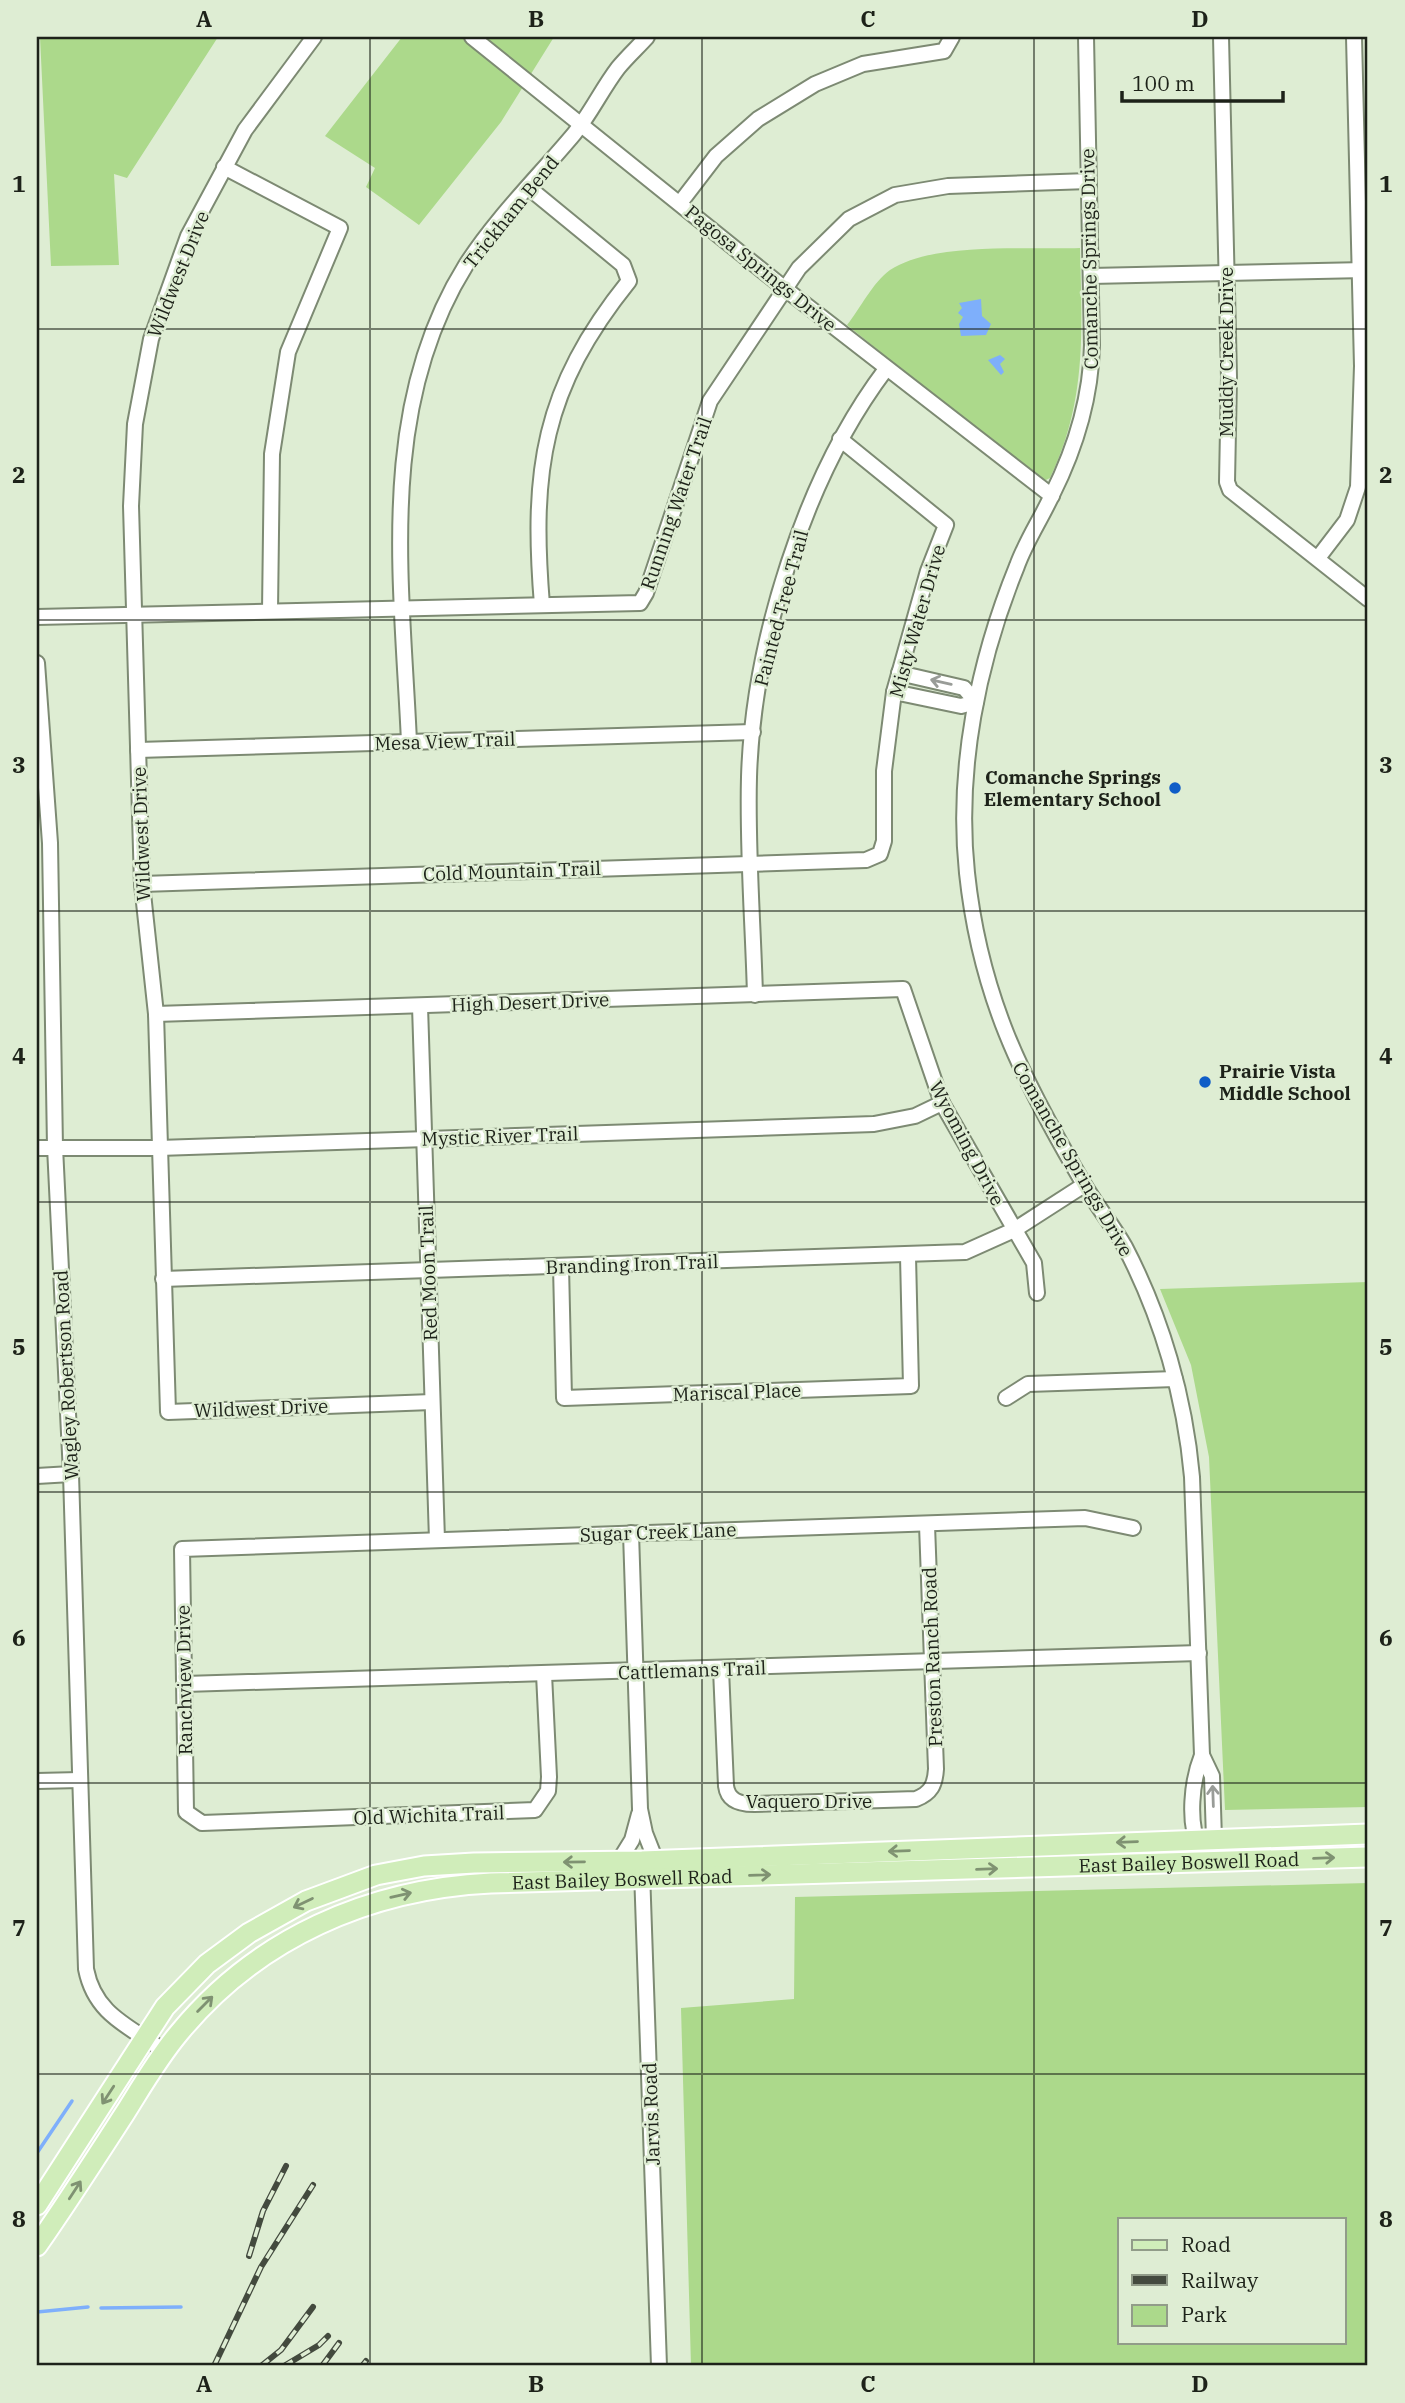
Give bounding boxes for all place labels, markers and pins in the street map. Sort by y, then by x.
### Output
place label: Comanche Springs Elementary School [984,765,1161,811]
marker: Comanche Springs Elementary School [1167,780,1183,796]
place label: Prairie Vista Middle School [1219,1059,1351,1105]
marker: Prairie Vista Middle School [1197,1074,1213,1090]

